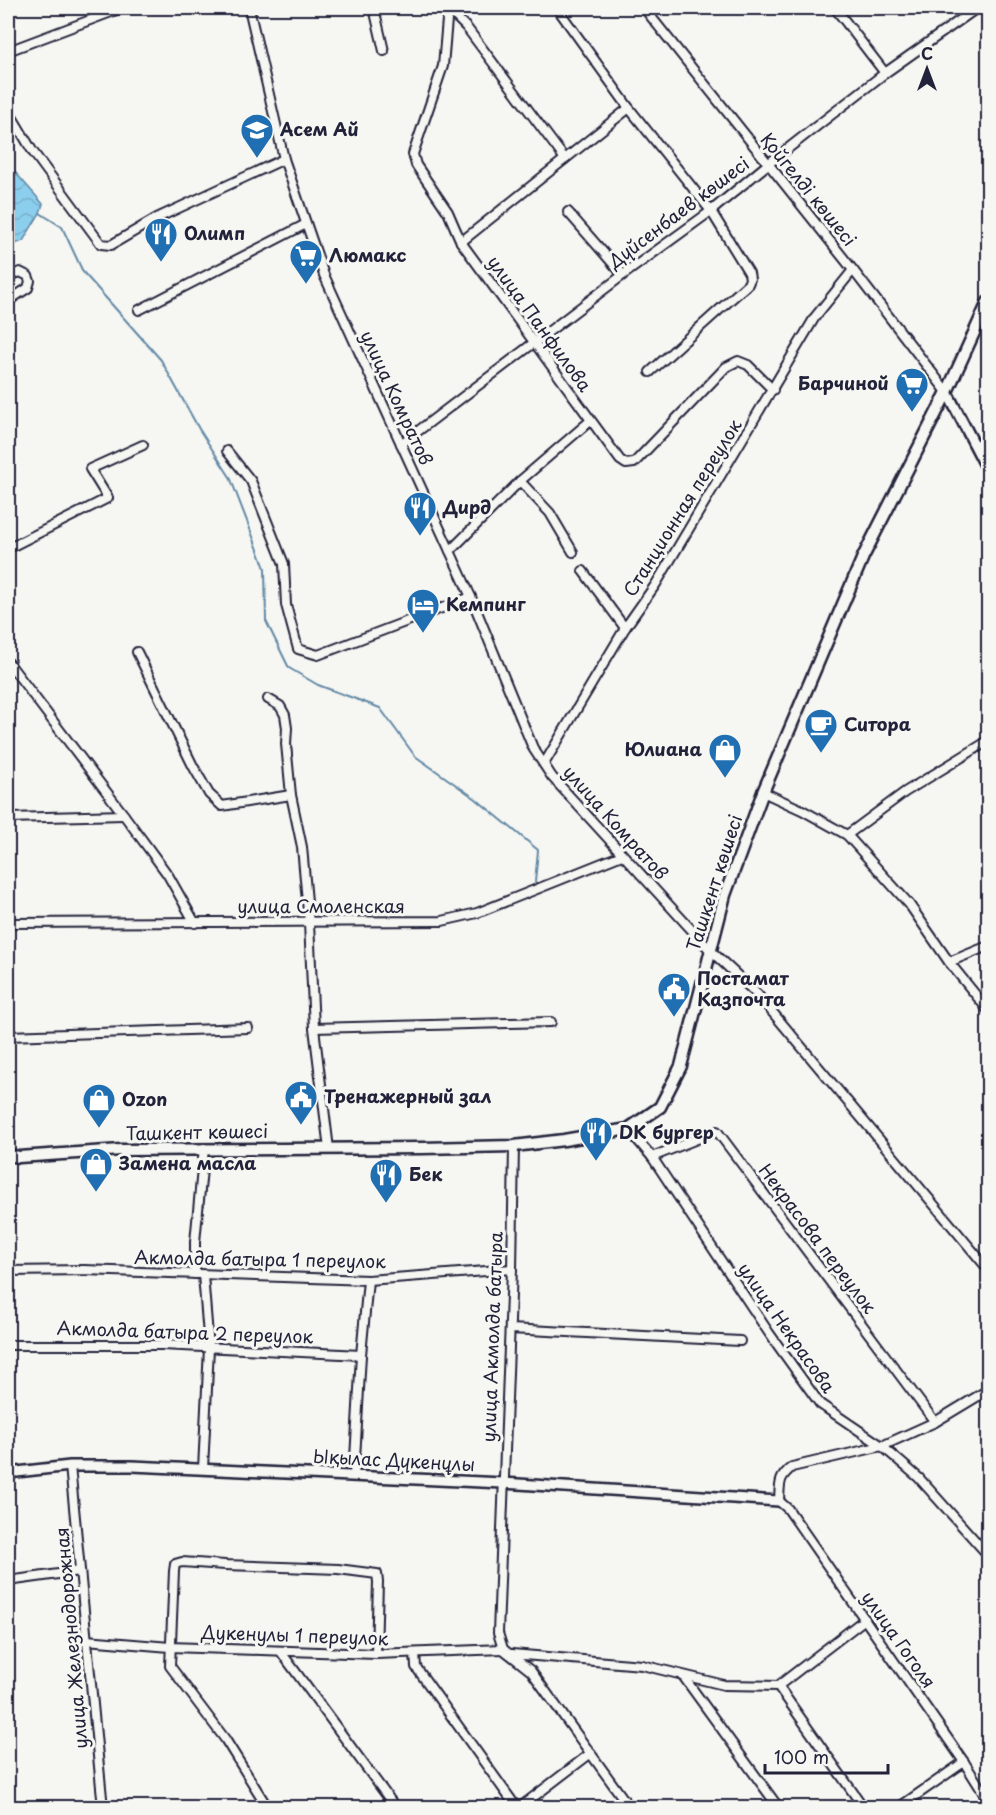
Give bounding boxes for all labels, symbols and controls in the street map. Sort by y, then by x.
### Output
north arrow [897,39,957,99]
text: С [921,41,933,65]
school or university icon: Асем Ай [239,112,275,159]
place label: Асем Ай [279,115,359,142]
street label: Қойгелді көшесі [755,127,863,252]
street label: Дүйсенбаев көшесі [601,150,754,275]
restaurant icon: Олимп [143,216,179,263]
place label: Олимп [184,219,245,246]
supermarket icon: Люмакс [288,238,324,285]
place label: Люмакс [329,241,407,268]
street label: улица Панфилова [482,249,599,397]
street label: улица Комратов [354,326,440,469]
supermarket icon: Барчиной [894,366,930,413]
place label: Барчиной [798,369,889,396]
street label: Станционная переулок [616,413,748,601]
restaurant icon: Дирд [402,490,438,537]
place label: Дирд [442,493,491,520]
hotel icon: Кемпинг [405,587,441,634]
place label: Кемпинг [446,590,526,617]
cafe icon: Ситора [803,707,839,754]
place label: Ситора [844,710,911,737]
shop icon: Юлиана [707,732,743,779]
place label: Юлиана [625,735,702,762]
street label: улица Комратов [557,759,675,885]
street label: Ташкент көшесі [679,811,748,954]
street label: улица Смоленская [237,892,405,919]
place label: Постамат Казпочта [697,964,790,1012]
public building icon: Постамат Казпочта [656,971,692,1018]
public building icon: Тренажерный зал [283,1079,319,1126]
shop icon: Ozon [81,1082,117,1129]
place label: Тренажерный зал [324,1082,492,1109]
place label: Ozon [122,1085,167,1112]
restaurant icon: DK бургер [578,1115,614,1162]
street label: Ташкент көшесі [126,1117,268,1146]
place label: DK бургер [619,1118,714,1145]
shop icon: Замена масла [78,1146,114,1193]
place label: Замена масла [118,1149,256,1176]
restaurant icon: Бек [368,1157,404,1204]
street label: Некрасова переулок [753,1158,884,1319]
place label: Бек [409,1160,443,1187]
street label: улица Акмолда батыра [474,1230,509,1443]
street label: Акмолда батыра 1 переулок [134,1243,386,1274]
street label: улица Некрасова [732,1256,843,1399]
street label: Акмолда батыра 2 переулок [56,1314,314,1349]
street label: Ықылас Дүкенұлы [312,1442,476,1477]
street label: улица Железнодорожная [47,1526,94,1750]
street label: улица Гоголя [856,1585,943,1693]
street label: Дукенулы 1 переулок [200,1618,389,1651]
scale bar [765,1737,888,1775]
text: 100 m [774,1743,829,1770]

